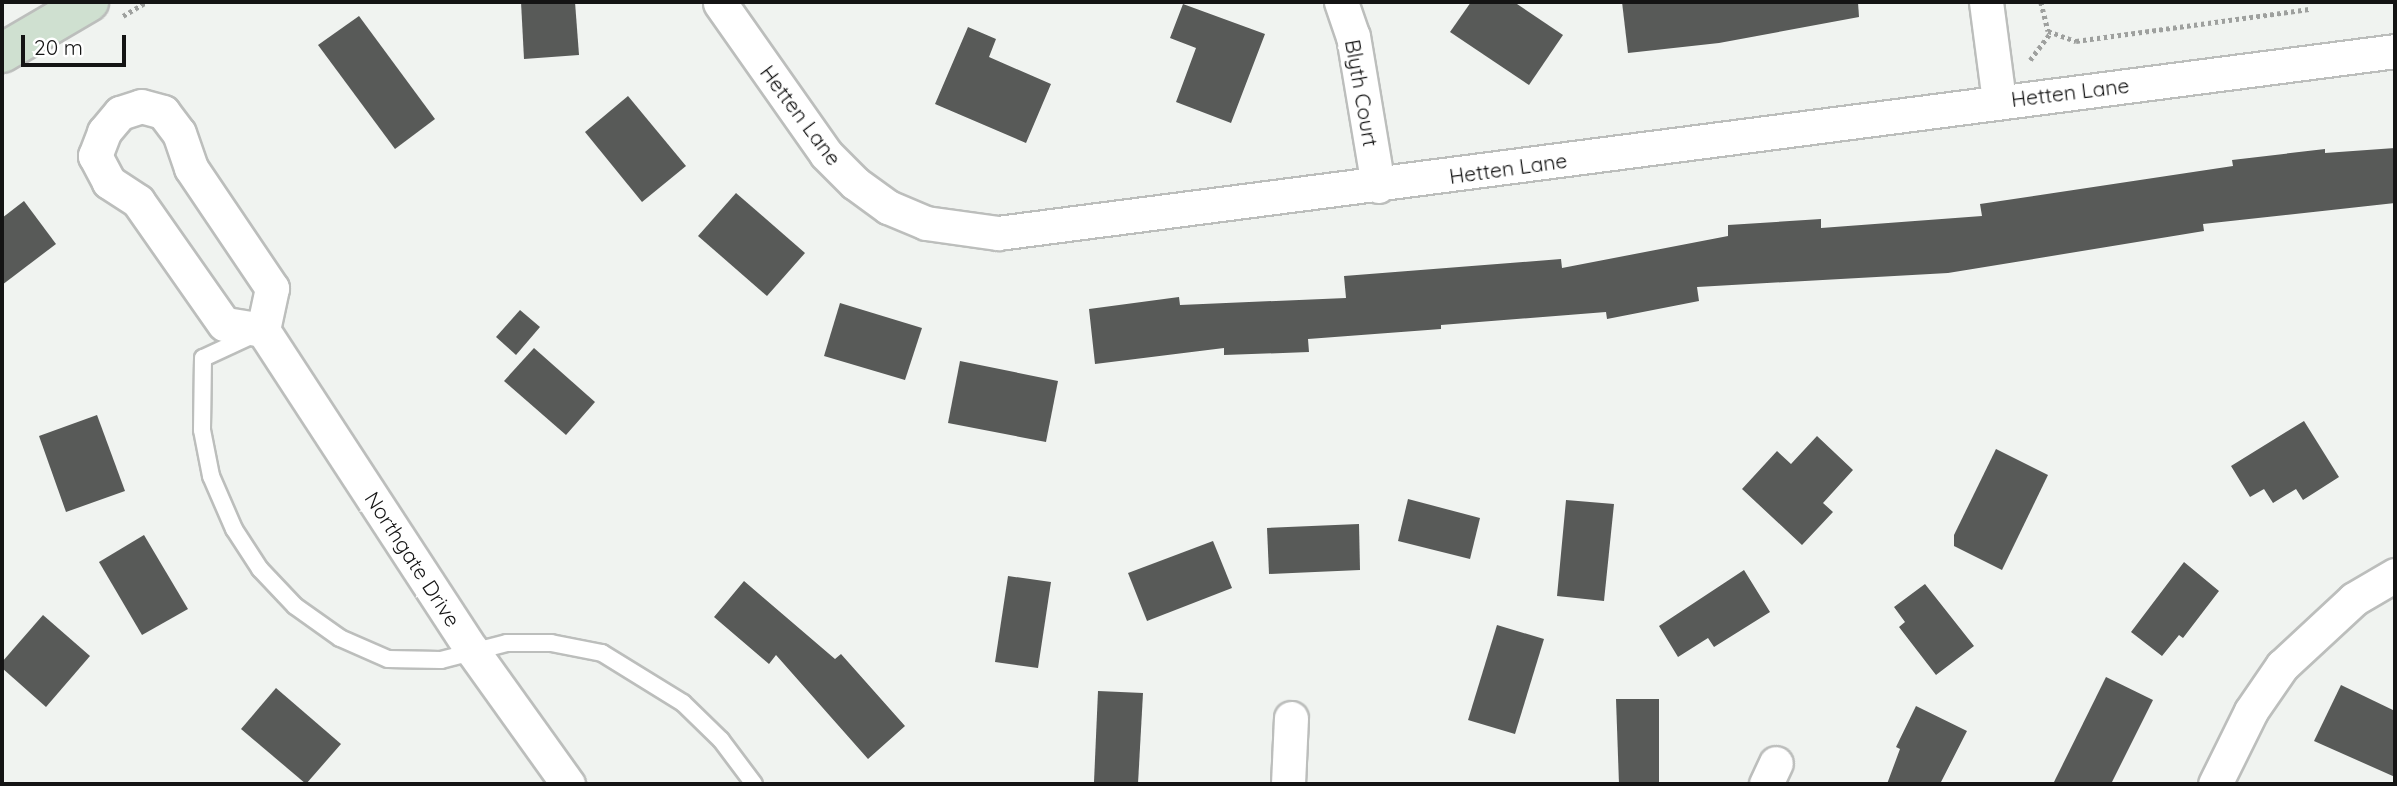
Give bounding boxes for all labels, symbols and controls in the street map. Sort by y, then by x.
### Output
scale bar [24,21,130,65]
text: 20 m [34,34,83,60]
street label: Blyth Court [1340,37,1384,149]
street label: Hetten Lane [755,60,847,170]
street label: Hetten Lane [2010,72,2130,112]
street label: Hetten Lane [1447,147,1569,189]
street label: Northgate Drive [360,487,466,631]

